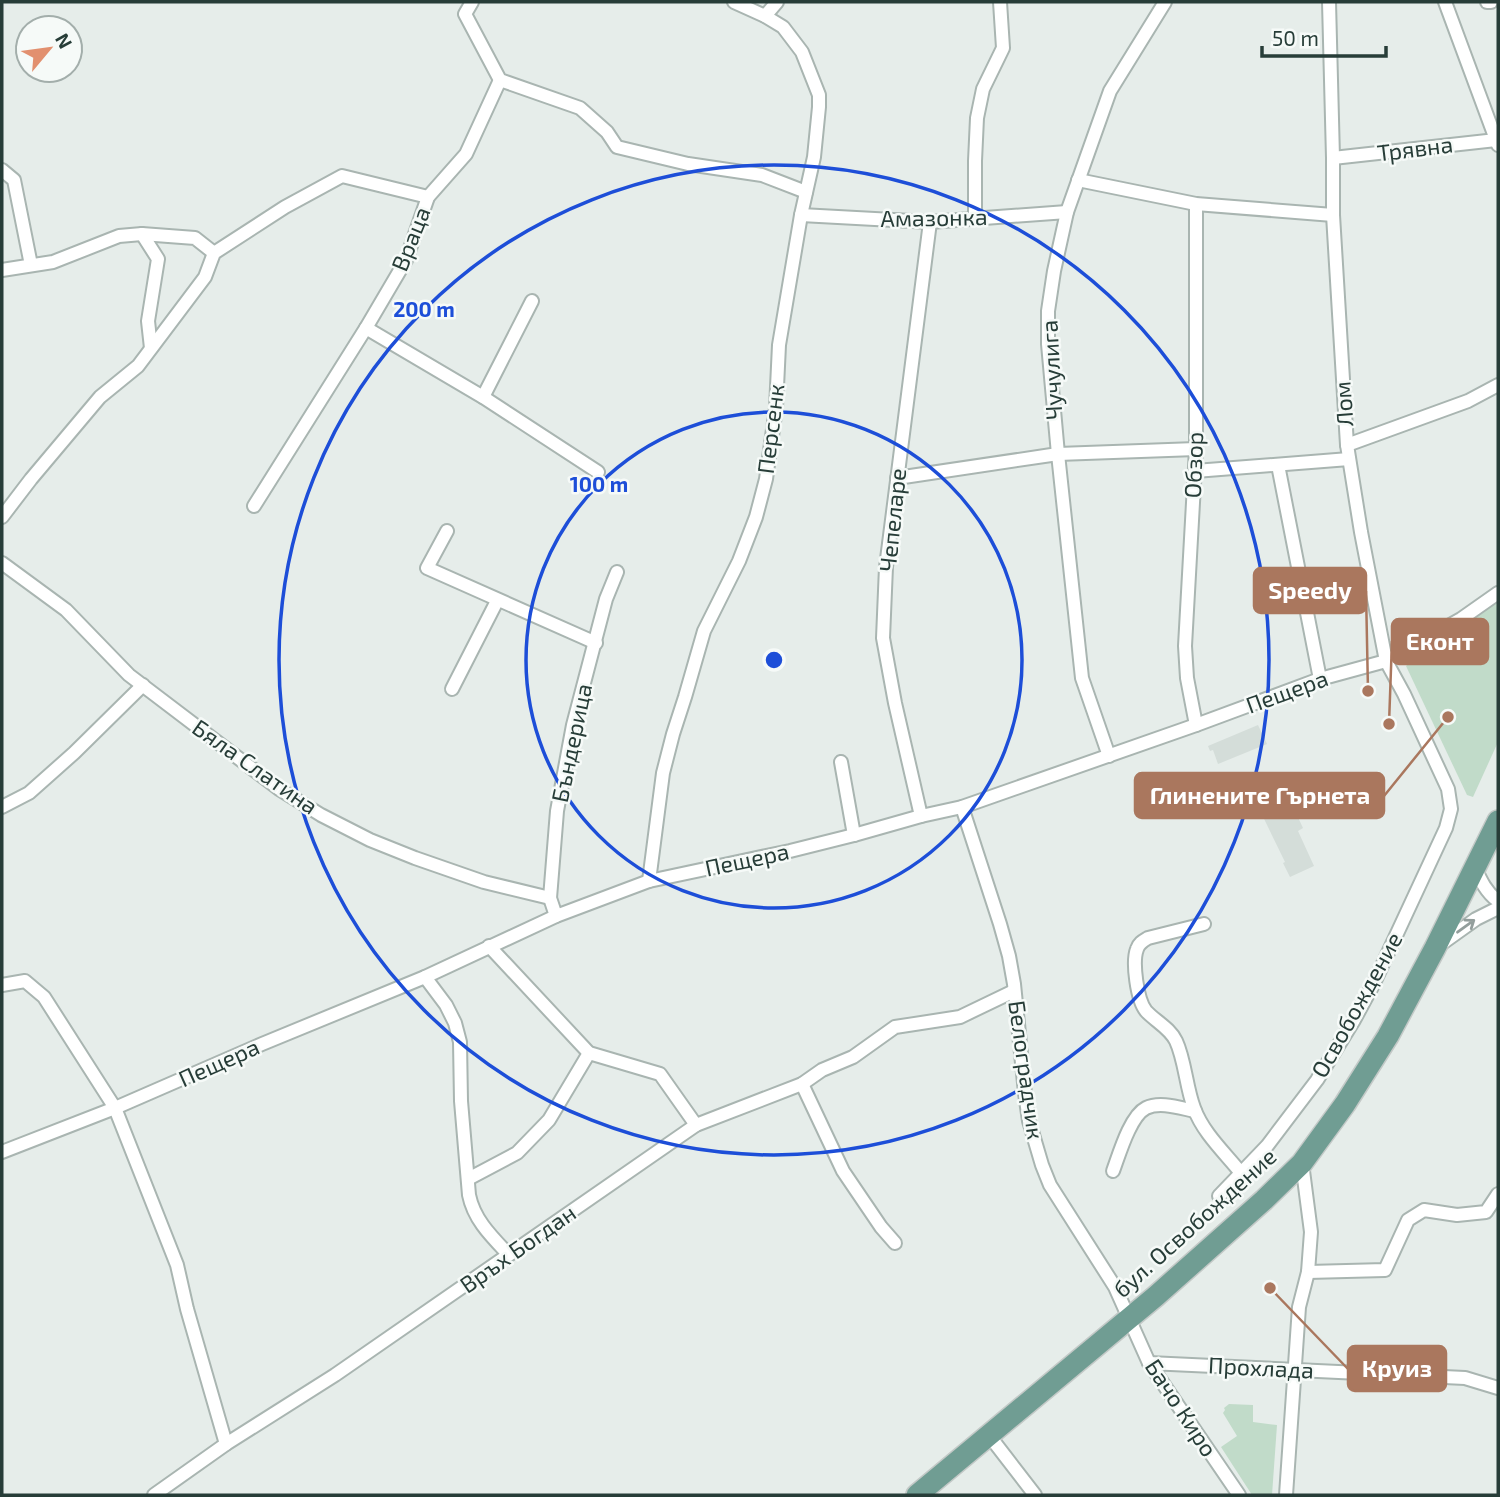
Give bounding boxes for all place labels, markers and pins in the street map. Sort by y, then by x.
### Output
callout: Speedy [1254,568,1366,613]
callout: Еконт [1392,619,1488,664]
centre of rings [762,648,786,672]
callout: Глинените Гърнета [1135,773,1384,818]
callout: Круиз [1348,1346,1446,1391]

